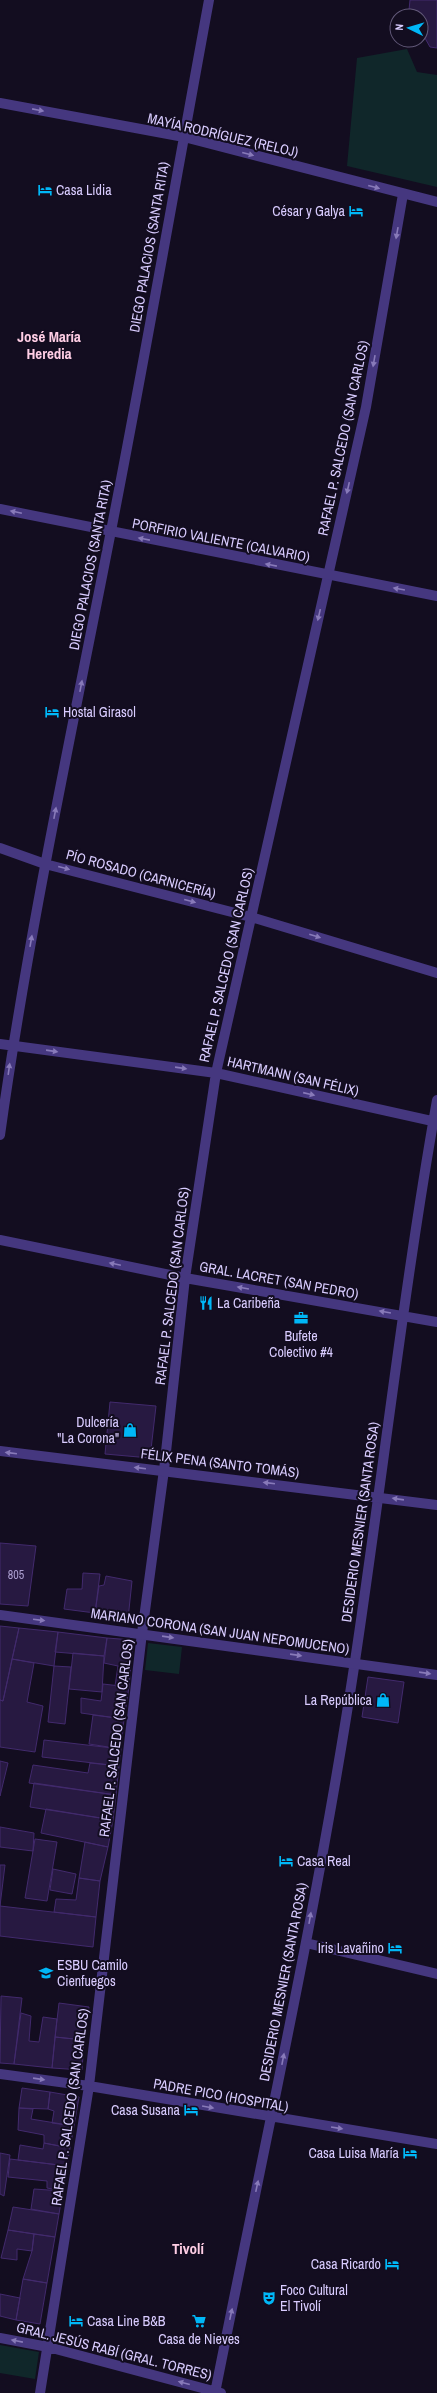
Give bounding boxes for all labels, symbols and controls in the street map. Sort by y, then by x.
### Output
north arrow [389,8,429,48]
text: N [392,23,406,31]
one-way arrow [32,107,44,113]
street label: MAYÍA RODRÍGUEZ (RELOJ) [146,109,300,161]
one-way arrow [242,151,254,157]
street label: DIEGO PALACIOS (SANTA RITA) [125,160,173,334]
place label: Casa Lidia [56,181,112,199]
hotel icon: Casa Lidia [37,182,53,198]
one-way arrow [367,184,380,190]
place label: César y Galya [272,202,346,220]
hotel icon: César y Galya [348,203,364,219]
one-way arrow [393,227,399,239]
district label: José María Heredia [17,326,81,364]
street label: RAFAEL P. SALCEDO (SAN CARLOS) [313,339,373,537]
one-way arrow [371,355,377,367]
street label: DIEGO PALACIOS (SANTA RITA) [65,478,115,652]
one-way arrow [344,482,350,494]
one-way arrow [10,509,22,515]
street label: PORFIRIO VALIENTE (CALVARIO) [131,514,312,566]
one-way arrow [137,535,150,541]
one-way arrow [265,561,277,567]
one-way arrow [393,586,405,592]
one-way arrow [316,609,322,621]
one-way arrow [78,680,84,692]
place label: Hostal Girasol [63,703,136,721]
hotel icon: Hostal Girasol [44,704,60,720]
one-way arrow [53,807,59,819]
street label: PÍO ROSADO (CARNICERÍA) [64,845,218,903]
one-way arrow [58,866,70,872]
street label: RAFAEL P. SALCEDO (SAN CARLOS) [195,866,257,1064]
one-way arrow [184,898,196,904]
one-way arrow [309,933,321,939]
one-way arrow [29,935,35,947]
one-way arrow [46,1048,59,1054]
street label: HARTMANN (SAN FÉLIX) [226,1052,361,1100]
one-way arrow [6,1063,12,1075]
one-way arrow [175,1065,187,1071]
one-way arrow [303,1091,315,1097]
street label: RAFAEL P. SALCEDO (SAN CARLOS) [151,1186,193,1386]
street label: GRAL. LACRET (SAN PEDRO) [198,1257,360,1303]
one-way arrow [109,1260,121,1266]
one-way arrow [237,1285,249,1291]
place label: La Caribeña [217,1294,281,1312]
restaurant icon: La Caribeña [198,1295,214,1311]
one-way arrow [379,1309,391,1315]
office icon: Bufete Colectivo #4 [293,1310,309,1326]
place label: Bufete Colectivo #4 [269,1327,334,1361]
place label: Dulcería "La Corona" [57,1413,120,1447]
street label: DESIDERIO MESNIER (SANTA ROSA) [337,1421,383,1623]
shop icon: Dulcería "La Corona" [122,1422,138,1438]
street label: FÉLIX PENA (SANTO TOMÁS) [140,1444,300,1482]
one-way arrow [5,1449,17,1456]
one-way arrow [134,1464,146,1471]
one-way arrow [263,1480,275,1486]
one-way arrow [392,1496,404,1502]
house number: 805 [8,1567,25,1583]
street label: MARIANO CORONA (SAN JUAN NEPOMUCENO) [90,1604,351,1658]
one-way arrow [33,1617,45,1623]
one-way arrow [162,1634,174,1640]
street label: RAFAEL P. SALCEDO (SAN CARLOS) [95,1638,137,1838]
one-way arrow [290,1652,302,1658]
one-way arrow [419,1670,431,1676]
place label: La República [304,1691,373,1709]
shop icon: La República [375,1692,391,1708]
place label: Casa Real [297,1852,351,1870]
hotel icon: Casa Real [278,1853,294,1869]
street label: DESIDERIO MESNIER (SANTA ROSA) [255,1881,311,2083]
one-way arrow [307,1911,313,1924]
place label: Iris Lavañino [318,1939,384,1957]
hotel icon: Iris Lavañino [387,1940,403,1956]
place label: ESBU Camilo Cienfuegos [57,1956,128,1990]
school or university icon: ESBU Camilo Cienfuegos [38,1965,54,1981]
street label: RAFAEL P. SALCEDO (SAN CARLOS) [47,2007,93,2207]
one-way arrow [280,2053,286,2065]
street label: PADRE PICO (HOSPITAL) [152,2074,290,2116]
one-way arrow [33,2076,45,2082]
place label: Casa Susana [111,2101,181,2119]
hotel icon: Casa Susana [183,2102,199,2118]
one-way arrow [202,2104,214,2110]
one-way arrow [330,2126,343,2132]
place label: Casa Luisa María [308,2144,400,2162]
hotel icon: Casa Luisa María [402,2145,418,2161]
one-way arrow [254,2180,260,2192]
district label: Tivolí [172,2238,205,2259]
place label: Casa Ricardo [311,2255,381,2273]
hotel icon: Casa Ricardo [384,2256,400,2272]
place label: Foco Cultural El Tivolí [280,2281,348,2315]
theatre icon: Foco Cultural El Tivolí [261,2290,277,2306]
one-way arrow [228,2307,234,2320]
place label: Casa Line B&B [87,2312,166,2330]
hotel icon: Casa Line B&B [68,2313,84,2329]
supermarket icon: Casa de Nieves [191,2313,207,2329]
street label: GRAL. JESÚS RABÍ (GRAL. TORRES) [15,2318,214,2384]
place label: Casa de Nieves [158,2330,240,2348]
one-way arrow [11,2338,23,2344]
one-way arrow [177,2380,189,2386]

